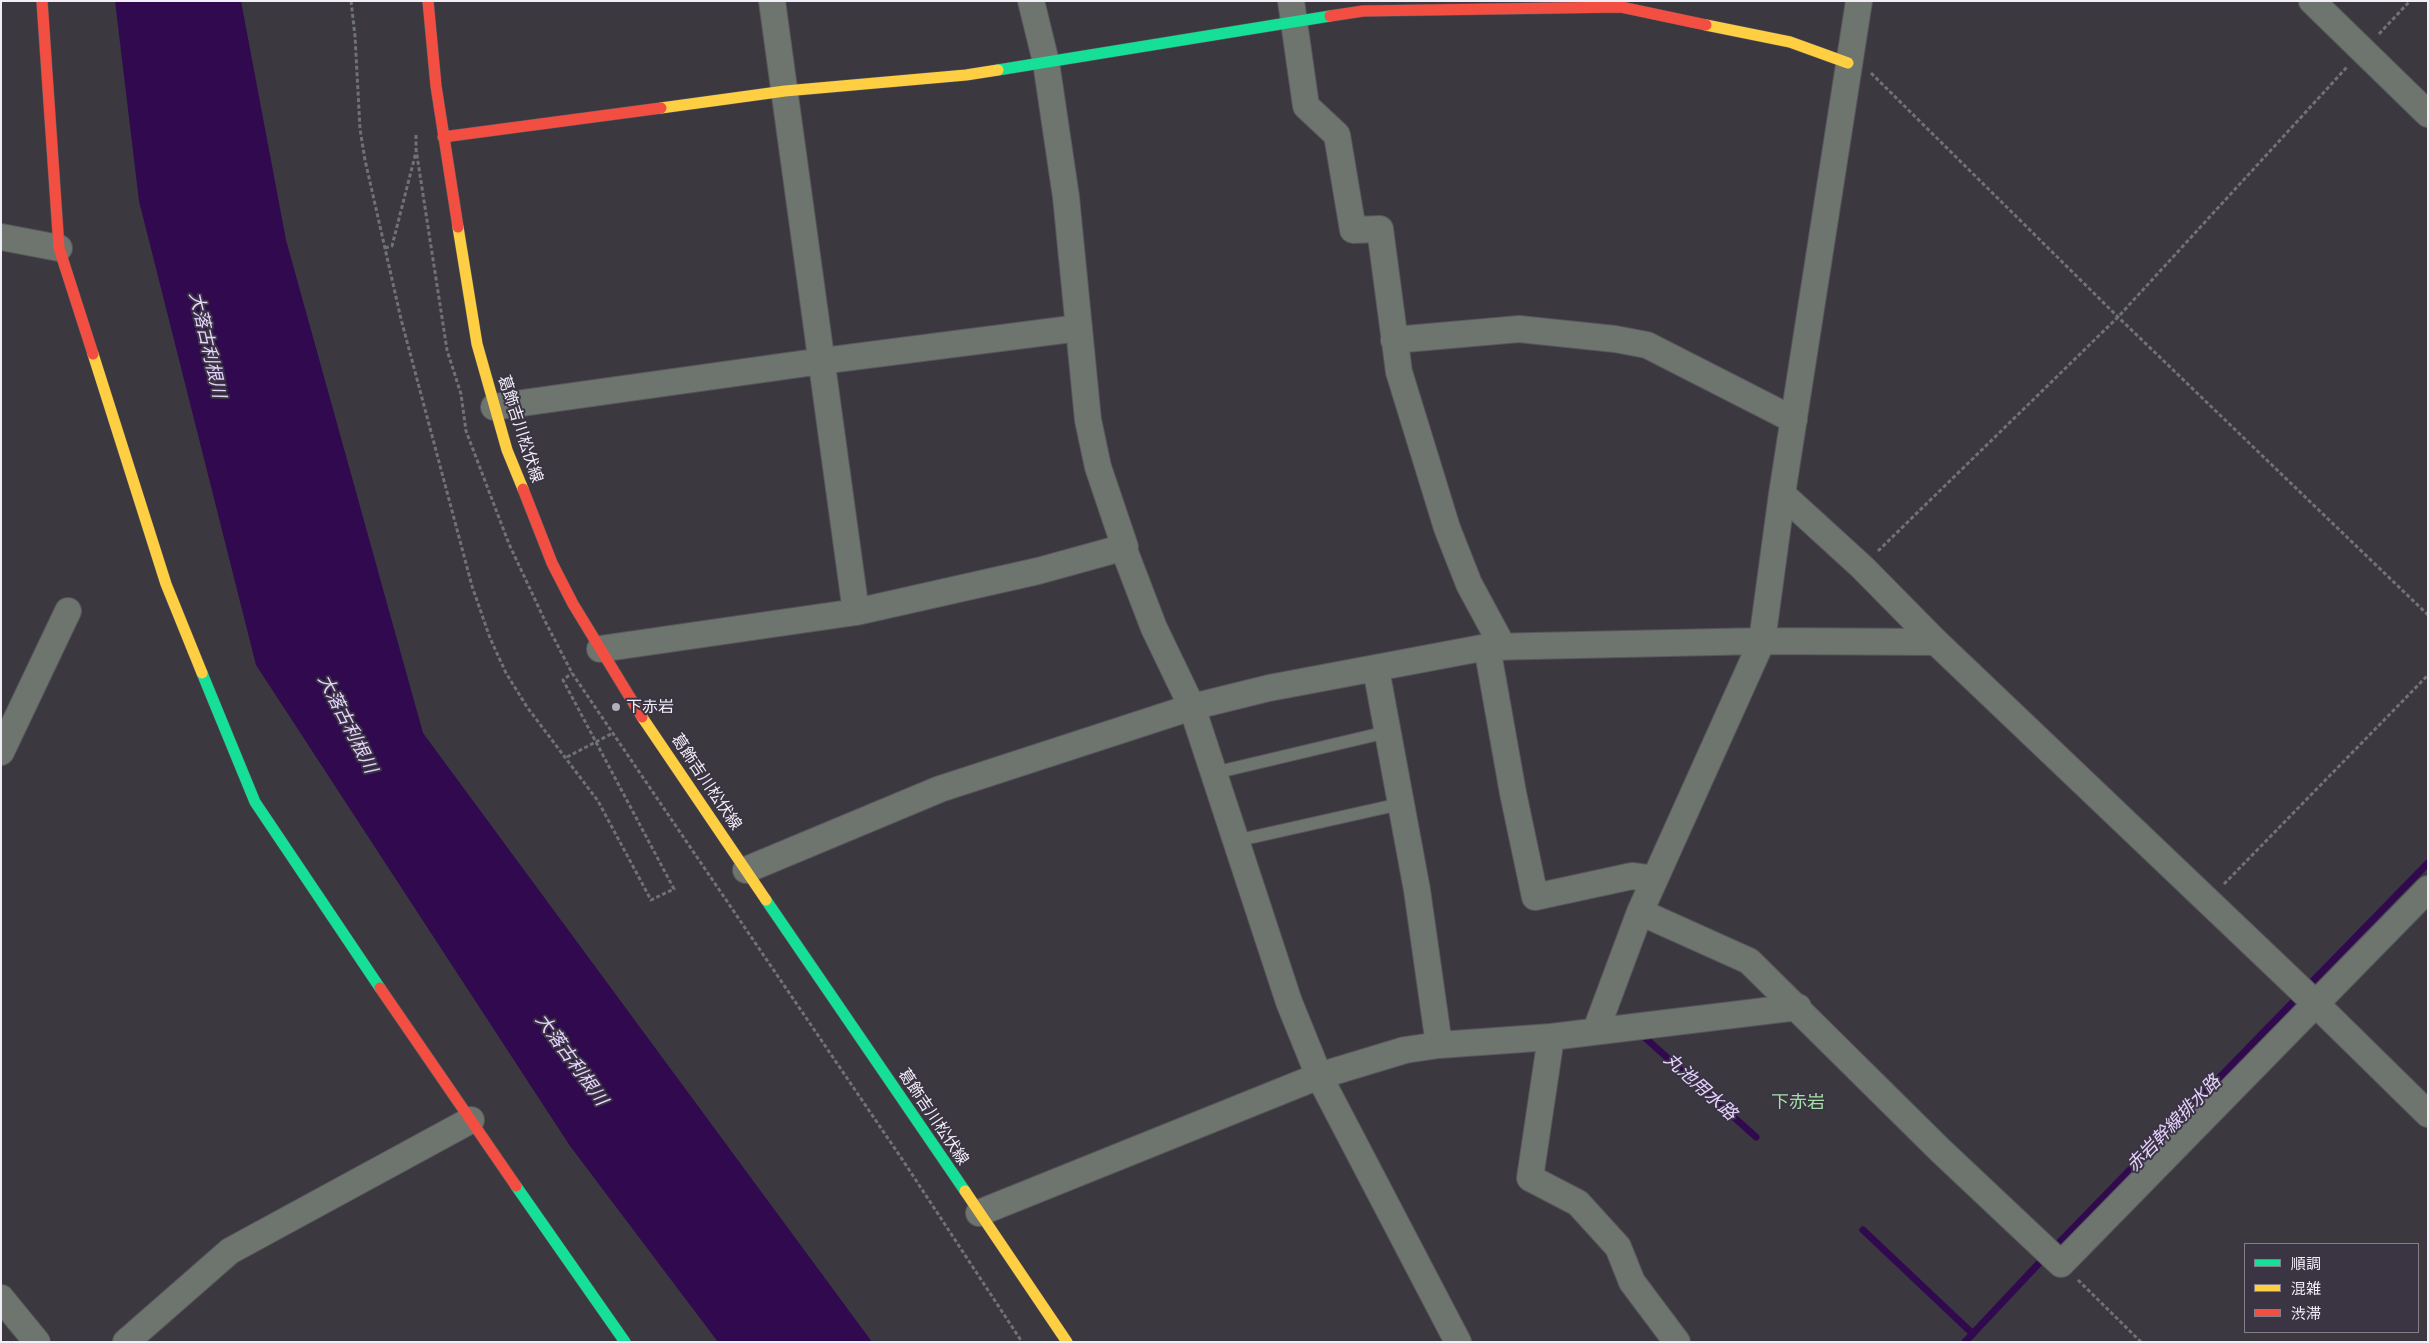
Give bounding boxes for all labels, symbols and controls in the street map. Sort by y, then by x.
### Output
water label: 大落古利根川 [184,290,230,400]
street label: 葛飾吉川松伏線 [494,373,546,485]
water label: 大落古利根川 [313,671,381,777]
place label: 下赤岩 [626,697,674,717]
marker: 下赤岩 [610,701,622,713]
street label: 葛飾吉川松伏線 [667,730,745,834]
water label: 大落古利根川 [531,1010,611,1110]
water label: 丸池用水路 [1659,1049,1741,1125]
street label: 葛飾吉川松伏線 [894,1065,972,1169]
water label: 赤岩幹線排水路 [2122,1071,2226,1177]
district label: 下赤岩 [1771,1092,1825,1114]
legend [2244,1243,2419,1333]
text: 順調 [2291,1254,2321,1273]
text: 混雑 [2291,1279,2321,1298]
text: 渋滞 [2291,1304,2321,1323]

